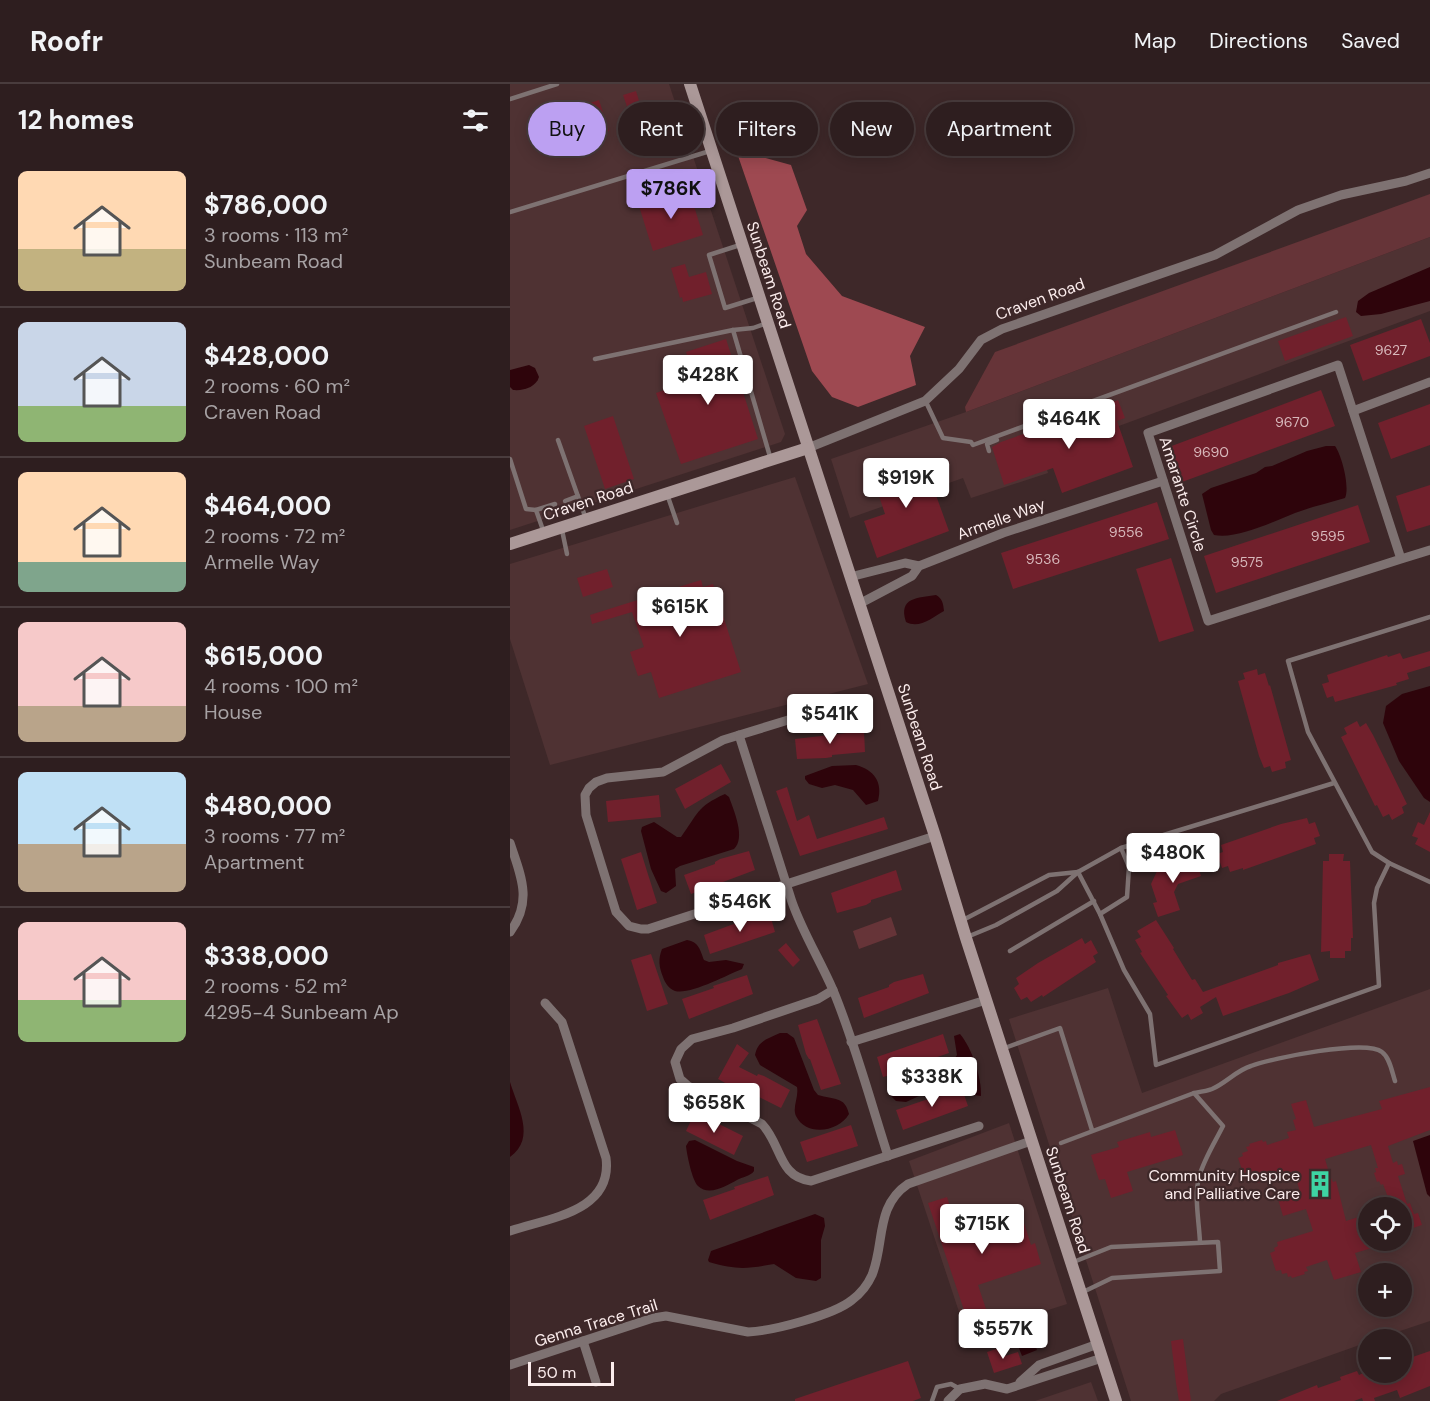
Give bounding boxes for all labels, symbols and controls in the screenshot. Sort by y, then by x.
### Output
text: Roofr [30,23,103,60]
text: Map [1134,27,1176,55]
text: Directions [1209,27,1308,55]
text: Saved [1341,27,1400,55]
chip: Buy [528,102,606,156]
chip: Rent [618,102,704,156]
chip: Filters [716,102,818,156]
chip: New [830,102,914,156]
chip: Apartment [926,102,1073,156]
text: 12 homes [18,103,134,137]
icon: filters [459,104,492,137]
pin: $786K [629,169,713,220]
text: $786K [640,175,702,201]
text: $786,000 [204,188,328,222]
icon: home [66,195,138,267]
street label: Sunbeam Road [742,219,796,331]
text: 3 rooms · 113 m² [204,222,348,248]
text: Sunbeam Road [204,248,343,274]
street label: Craven Road [992,273,1088,325]
text: $428,000 [204,339,329,373]
house number: 9627 [1375,341,1407,359]
icon: home [66,346,138,418]
pin: $428K [666,355,750,406]
text: $428K [677,361,739,387]
text: 2 rooms · 60 m² [204,373,350,399]
text: Craven Road [204,399,321,425]
pin: $464K [1027,399,1111,450]
text: $464K [1037,405,1101,431]
house number: 9670 [1275,413,1309,431]
street label: Amarante Circle [1155,434,1211,554]
house number: 9690 [1193,443,1229,461]
pin: $919K [864,458,948,509]
text: $919K [877,464,935,490]
street label: Craven Road [540,477,636,525]
text: $464,000 [204,489,331,523]
street label: Armelle Way [954,493,1048,545]
icon: home [66,496,138,568]
text: 2 rooms · 72 m² [204,523,345,549]
house number: 9556 [1109,523,1143,541]
house number: 9595 [1311,527,1345,545]
text: Armelle Way [204,549,320,575]
house number: 9536 [1026,550,1060,568]
house number: 9575 [1231,553,1263,571]
pin: $615K [638,587,722,638]
text: $615K [651,593,709,619]
text: $615,000 [204,639,323,673]
icon: home [66,646,138,718]
text: 4 rooms · 100 m² [204,673,358,699]
street label: Sunbeam Road [893,681,947,793]
pin: $541K [788,694,872,745]
text: House [204,699,262,725]
text: $541K [801,700,859,726]
text: $480,000 [204,789,332,823]
icon: home [66,796,138,868]
text: 3 rooms · 77 m² [204,823,345,849]
pin: $480K [1131,833,1215,884]
text: $480K [1141,839,1205,865]
text: Apartment [204,849,304,875]
pin: $546K [698,882,782,933]
text: $546K [708,888,772,914]
text: $338,000 [204,939,329,973]
icon: home [66,946,138,1018]
text: 2 rooms · 52 m² [204,973,347,999]
text: 4295-4 Sunbeam Ap [204,999,399,1025]
pin: $338K [890,1057,974,1108]
text: $338K [901,1063,963,1089]
pin: $658K [672,1083,756,1134]
text: $658K [683,1089,745,1115]
street label: Sunbeam Road [1041,1144,1095,1256]
place label: Community Hospice and Palliative Care [1148,1165,1300,1204]
building icon: Community Hospice and Palliative Care [1305,1169,1335,1199]
map controls [1358,1197,1412,1383]
button: locate [1358,1197,1412,1251]
pin: $715K [940,1204,1024,1255]
text: $715K [954,1210,1010,1236]
button: + [1358,1263,1412,1317]
street label: Genna Trace Trail [532,1294,660,1352]
pin: $557K [961,1309,1045,1360]
text: $557K [973,1315,1033,1341]
button: − [1358,1329,1412,1383]
scale bar [528,1359,614,1386]
text: 50 m [537,1362,576,1383]

